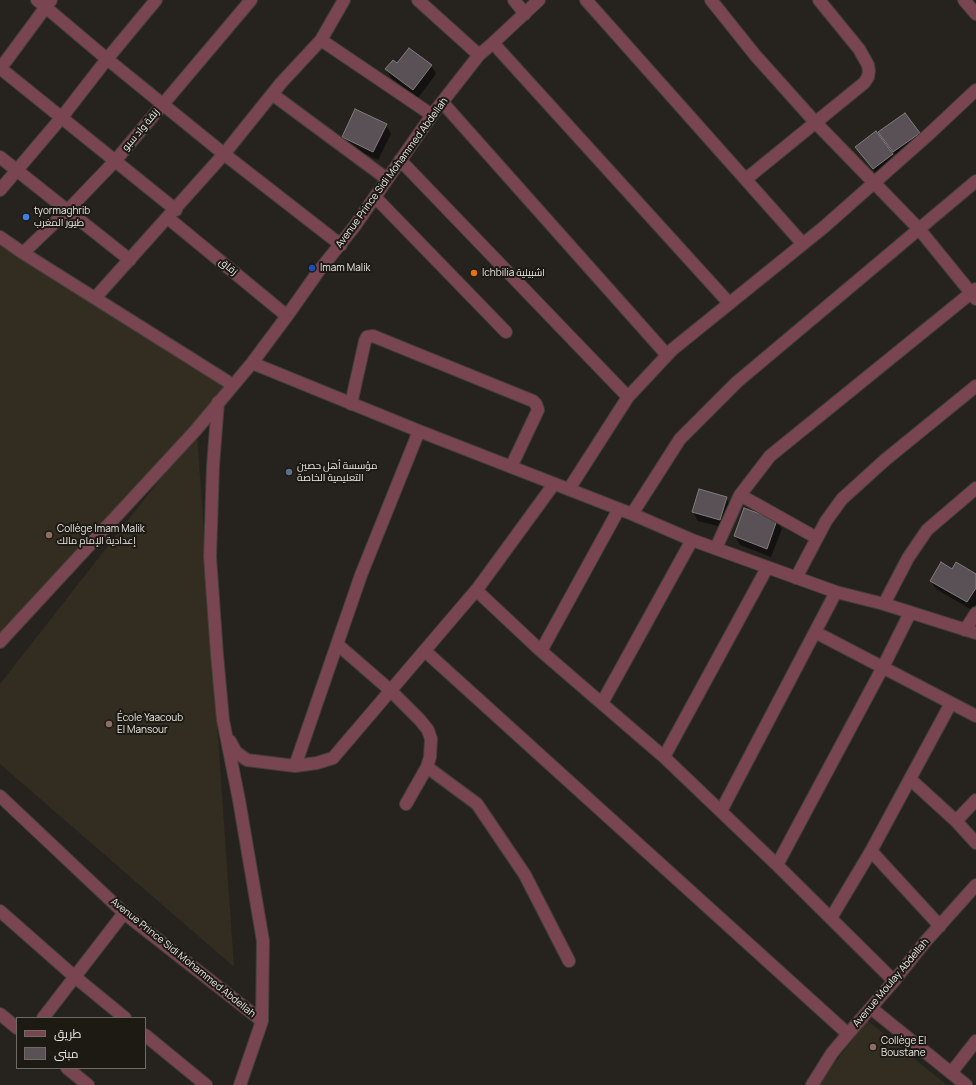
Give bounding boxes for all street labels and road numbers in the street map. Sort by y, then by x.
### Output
street label: Avenue Prince Sidi Mohammed Abdellah [333,96,451,250]
street label: زنقة واد سبو [120,106,162,154]
street label: زقاق [216,256,240,278]
street label: Avenue Prince Sidi Mohammed Abdellah [108,896,258,1020]
street label: Avenue Moulay Abdellah [851,936,931,1030]

